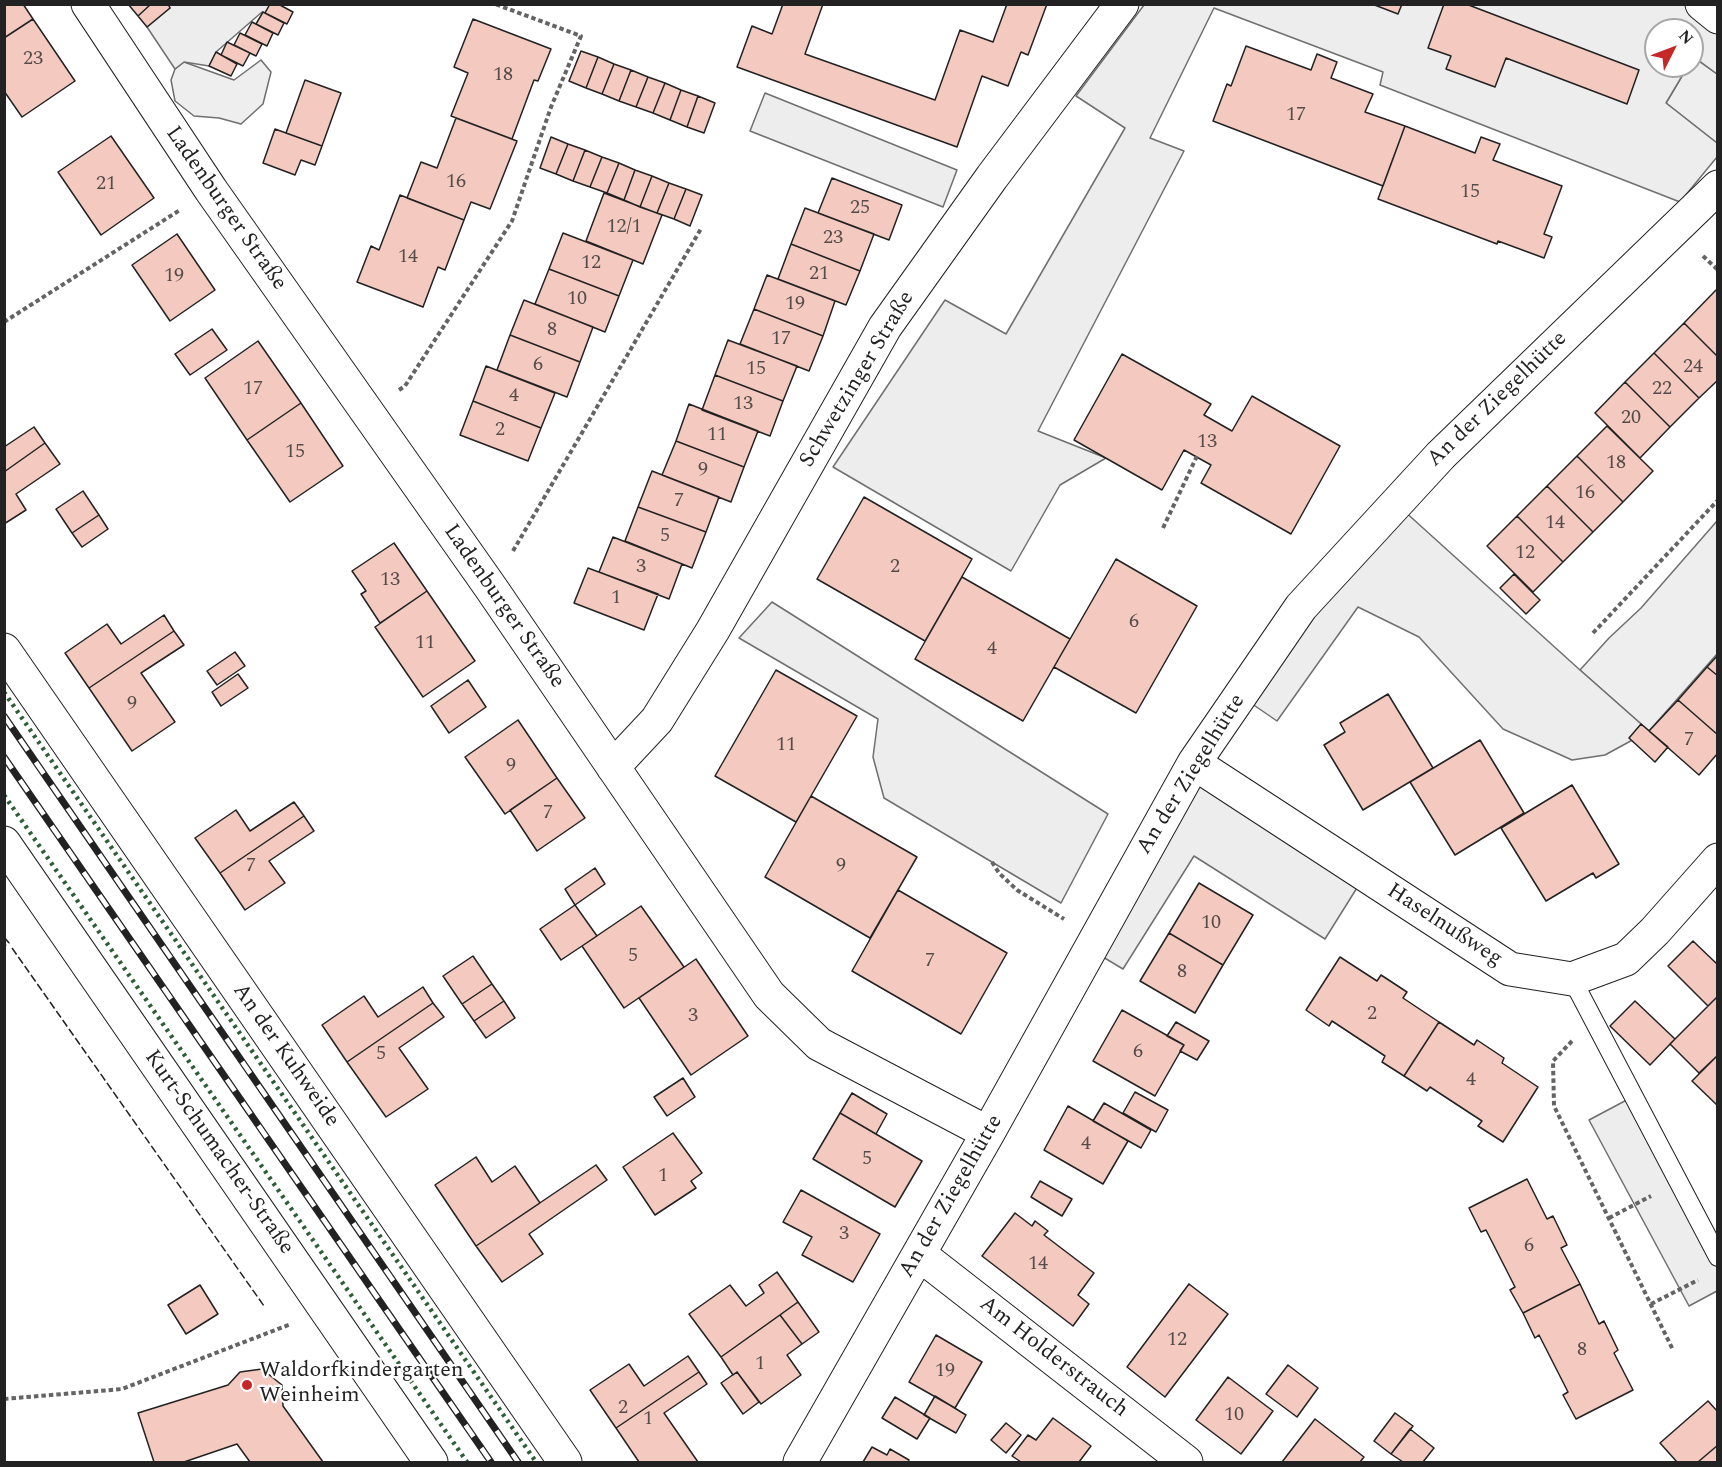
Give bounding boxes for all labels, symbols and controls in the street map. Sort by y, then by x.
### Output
north arrow [1644,18,1704,78]
text: N [1673,24,1699,50]
house number: 23 [23,48,43,72]
house number: 18 [493,64,513,88]
house number: 17 [1286,104,1306,128]
street label: Ladenburger Straße [159,122,291,296]
house number: 16 [446,171,466,195]
house number: 21 [96,173,116,197]
house number: 15 [1460,181,1480,205]
house number: 25 [850,197,870,221]
house number: 12/1 [607,216,641,240]
house number: 23 [823,227,843,251]
house number: 14 [398,246,418,270]
house number: 12 [581,252,601,276]
house number: 21 [809,263,829,287]
house number: 19 [164,265,184,289]
street label: Schwetzinger Straße [795,287,921,473]
house number: 10 [567,288,587,312]
house number: 19 [785,293,805,317]
house number: 8 [547,319,557,343]
street label: An der Ziegelhütte [1423,327,1573,473]
house number: 17 [771,328,791,352]
house number: 6 [533,354,543,378]
house number: 24 [1683,356,1703,380]
house number: 15 [746,358,766,382]
house number: 17 [243,378,263,402]
house number: 22 [1652,378,1672,402]
house number: 4 [509,385,519,409]
house number: 13 [733,393,753,417]
house number: 20 [1621,407,1641,431]
house number: 2 [495,419,505,443]
house number: 11 [707,424,727,448]
house number: 13 [1197,431,1217,455]
house number: 15 [285,441,305,465]
house number: 18 [1606,452,1626,476]
house number: 9 [698,459,708,483]
house number: 16 [1575,482,1595,506]
house number: 7 [674,490,684,514]
house number: 14 [1545,512,1565,536]
street label: Ladenburger Straße [437,520,569,694]
house number: 5 [660,525,670,549]
house number: 12 [1515,542,1535,566]
house number: 3 [636,556,646,580]
house number: 2 [890,556,900,580]
house number: 13 [380,569,400,593]
house number: 1 [611,587,621,611]
house number: 6 [1129,611,1139,635]
house number: 11 [415,632,435,656]
house number: 4 [987,638,997,662]
street label: An der Ziegelhütte [1132,690,1252,860]
house number: 9 [127,693,137,717]
house number: 7 [1684,729,1694,753]
house number: 11 [776,734,796,758]
house number: 9 [506,755,516,779]
house number: 7 [543,802,553,826]
house number: 7 [246,855,256,879]
house number: 9 [836,855,846,879]
street label: Haselnußweg [1381,879,1507,973]
house number: 10 [1201,912,1221,936]
house number: 5 [628,945,638,969]
house number: 7 [925,950,935,974]
house number: 8 [1177,961,1187,985]
street label: An der Kuhweide [226,979,344,1133]
house number: 2 [1367,1003,1377,1027]
house number: 3 [688,1005,698,1029]
house number: 6 [1133,1041,1143,1065]
house number: 5 [376,1043,386,1067]
street label: Kurt-Schumacher-Straße [137,1046,299,1260]
house number: 4 [1466,1069,1476,1093]
street label: An der Ziegelhütte [895,1111,1009,1283]
house number: 4 [1081,1133,1091,1157]
house number: 5 [862,1148,872,1172]
house number: 1 [658,1165,668,1189]
house number: 3 [839,1223,849,1247]
house number: 6 [1524,1235,1534,1259]
house number: 14 [1028,1253,1048,1277]
street label: Am Holderstrauch [973,1292,1133,1424]
house number: 12 [1167,1329,1187,1353]
house number: 8 [1577,1339,1587,1363]
house number: 1 [755,1353,765,1377]
place label: Waldorfkindergarten Weinheim [259,1359,464,1410]
house number: 19 [935,1360,955,1384]
marker: Waldorfkindergarten Weinheim [240,1378,254,1392]
house number: 2 [618,1397,628,1421]
house number: 10 [1224,1404,1244,1428]
house number: 1 [643,1408,653,1432]

